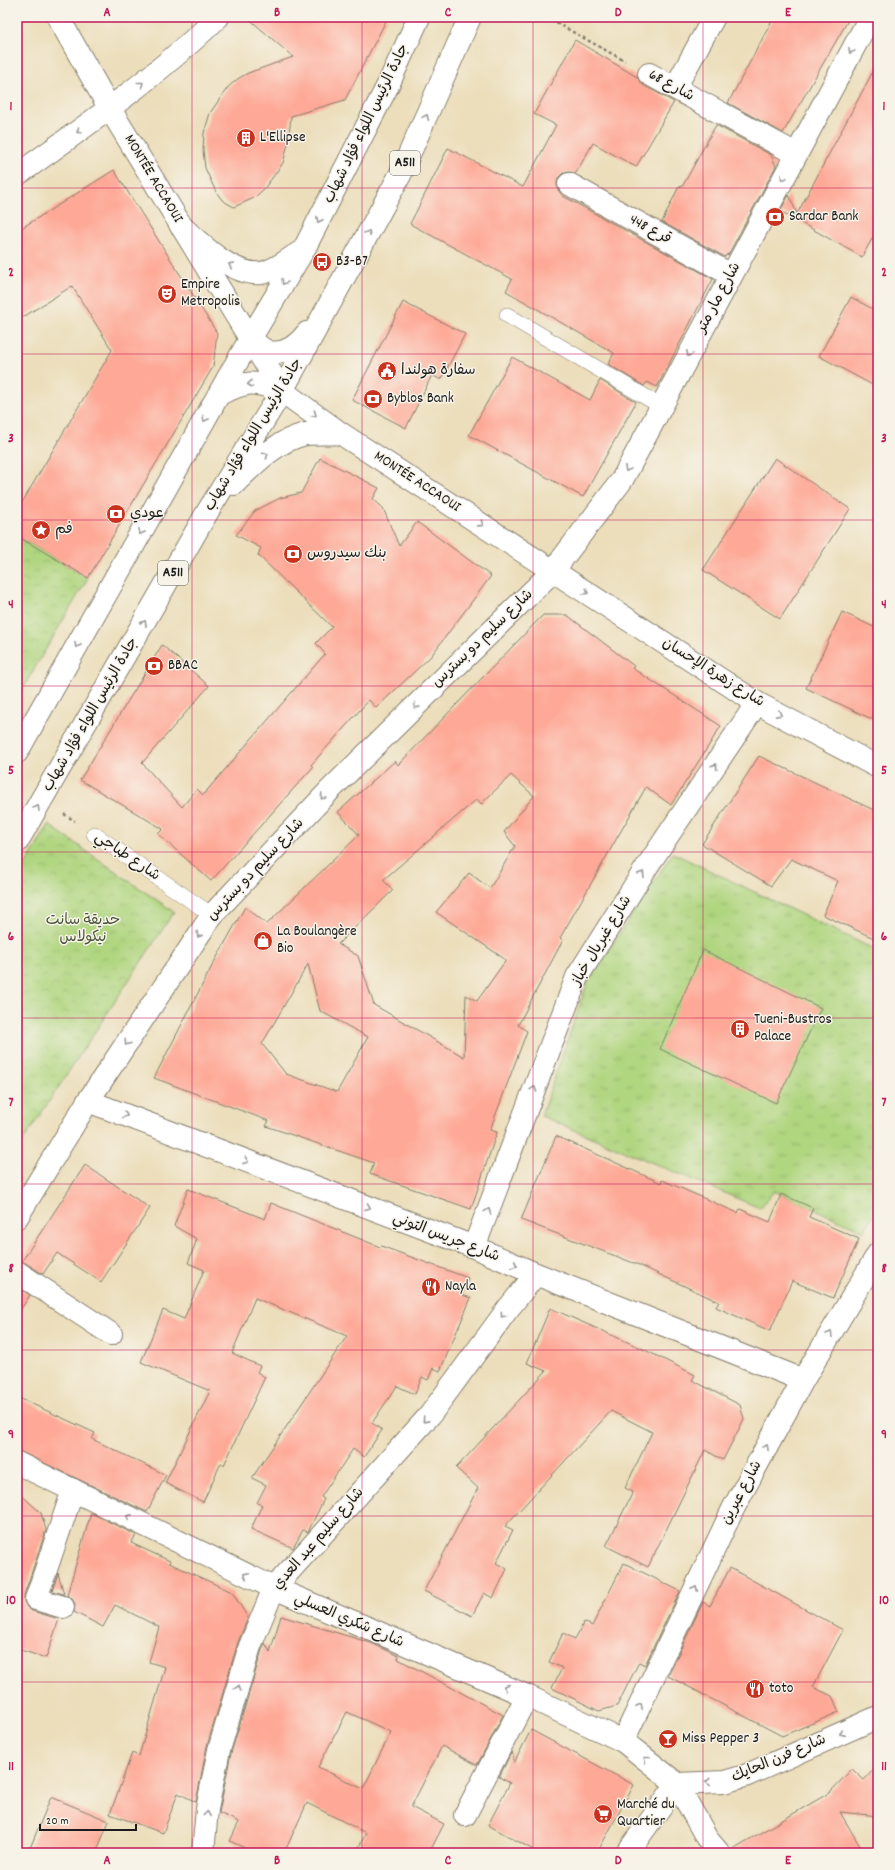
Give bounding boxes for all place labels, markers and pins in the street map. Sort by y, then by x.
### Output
building icon: L'Ellipse [235,127,257,149]
place label: L'Ellipse [260,127,306,149]
bank icon: Sardar Bank [764,206,786,228]
place label: Sardar Bank [789,206,859,228]
bus stop icon: B3-B7 [311,251,333,273]
place label: B3-B7 [336,251,368,273]
place label: Empire Metropolis [181,274,240,313]
theatre icon: Empire Metropolis [156,283,178,305]
public building icon: سفارة هولندا [376,360,398,382]
place label: سفارة هولندا [401,360,476,382]
bank icon: Byblos Bank [362,388,384,410]
place label: Byblos Bank [387,388,454,410]
bank icon: عودي [105,503,127,525]
place label: عودي [130,503,164,525]
place icon: فم [30,519,52,541]
place label: فم [55,519,73,541]
bank icon: بنك سيدروس [282,543,304,565]
place label: بنك سيدروس [307,543,387,565]
bank icon: BBAC [143,655,165,677]
place label: BBAC [168,655,198,677]
place label: La Boulangère Bio [277,921,357,960]
shop icon: La Boulangère Bio [252,930,274,952]
place label: Tueni-Bustros Palace [754,1009,832,1048]
building icon: Tueni-Bustros Palace [729,1018,751,1040]
restaurant icon: Nayla [420,1276,442,1298]
place label: Nayla [445,1276,477,1298]
restaurant icon: toto [744,1678,766,1700]
place label: toto [769,1678,794,1700]
bar icon: Miss Pepper 3 [657,1728,679,1750]
place label: Miss Pepper 3 [682,1728,759,1750]
place label: Marché du Quartier [617,1794,675,1833]
supermarket icon: Marché du Quartier [592,1803,614,1825]

